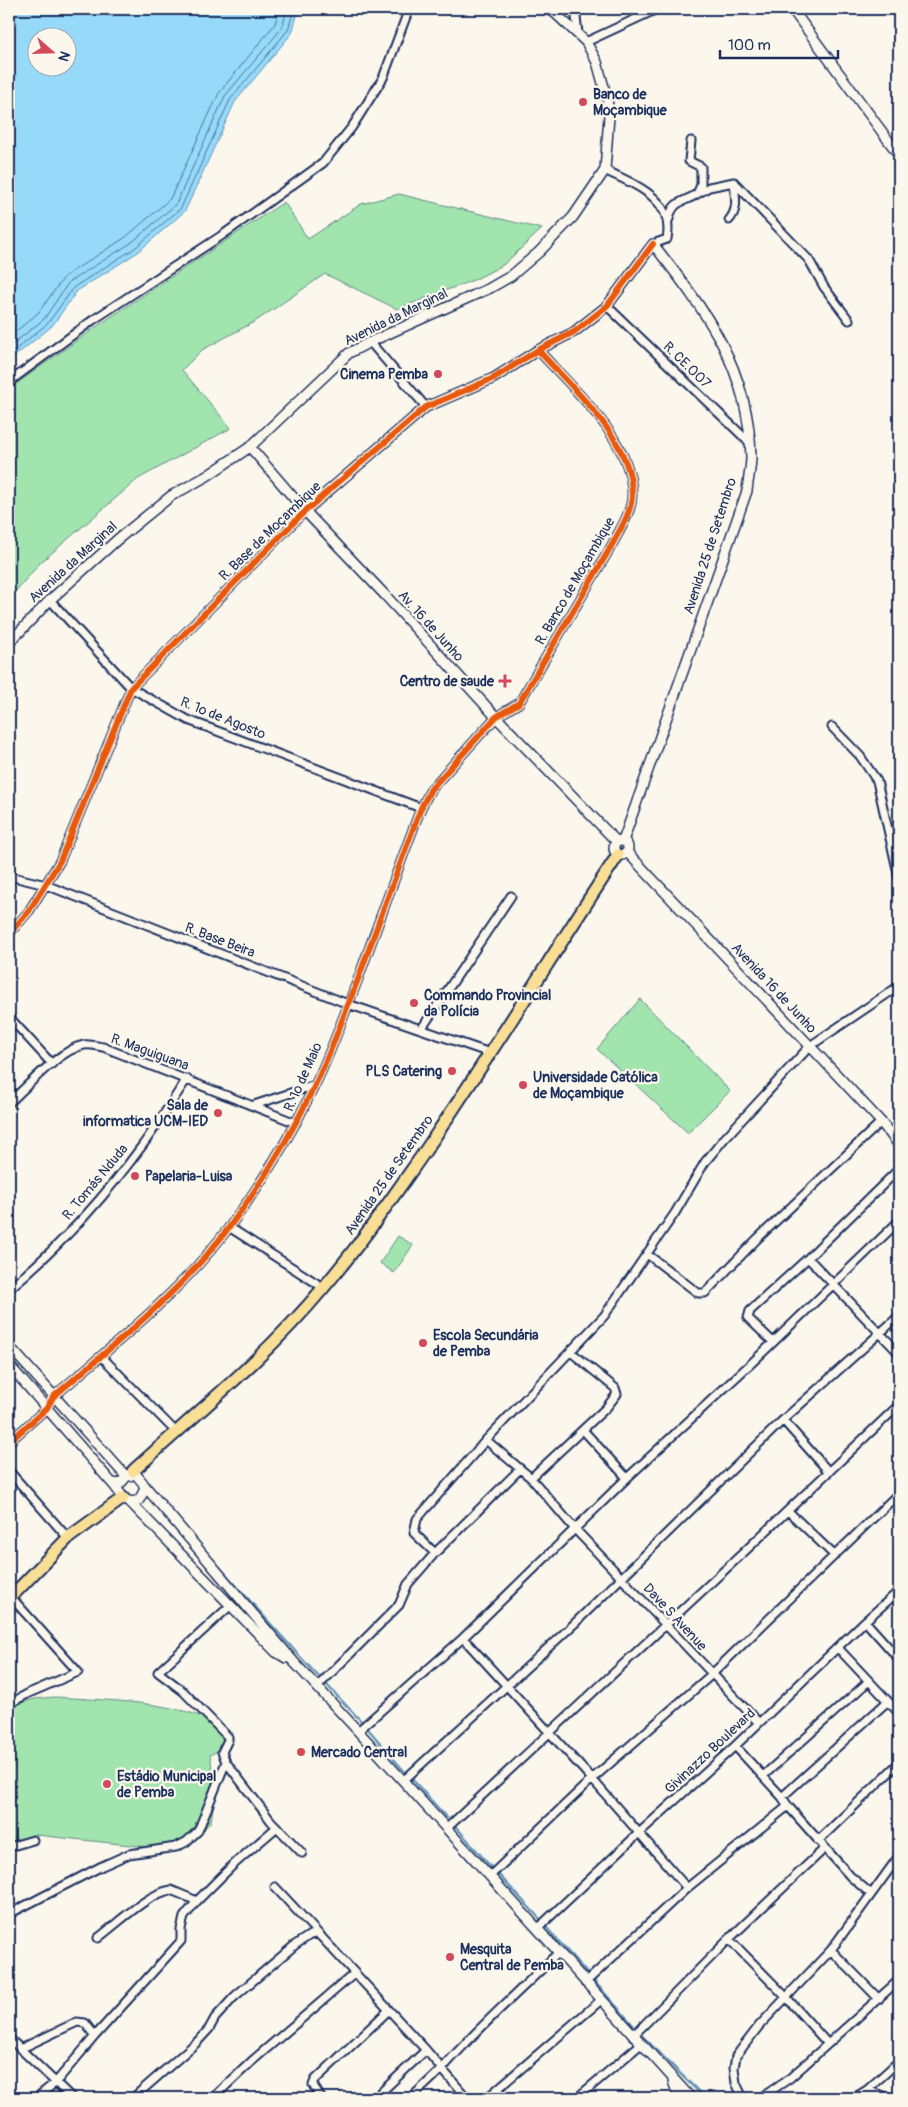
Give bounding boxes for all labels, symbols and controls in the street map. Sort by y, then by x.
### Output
north arrow [28,28,78,78]
scale bar [720,28,838,60]
text: 100 m [728,36,771,55]
text: N [54,49,73,64]
place label: Banco de Moçambique [593,86,668,119]
marker: Banco de Moçambique [577,96,589,108]
street label: Avenida da Marginal [341,285,451,349]
street label: R. CE.007 [660,338,715,392]
place label: Cinema Pemba [340,366,428,383]
marker: Cinema Pemba [432,368,444,380]
street label: Avenida 25 de Setembro [680,475,740,616]
street label: R. Base de Moçambique [215,478,325,584]
street label: R. Banco de Moçambique [532,514,619,648]
street label: Avenida da Marginal [25,518,121,606]
street label: Av. 16 de Junho [395,587,468,665]
place label: Centro de saude [400,673,495,690]
marker: Centro de saude [498,674,512,688]
street label: R. 1º de Agosto [178,693,268,743]
street label: R. Base Beira [183,919,257,961]
street label: Avenida 16 de Junho [728,939,821,1037]
place label: Commando Provincial da Polícia [424,987,551,1020]
marker: Commando Provincial da Polícia [408,997,420,1009]
street label: R. Maguiguana [109,1030,191,1074]
street label: R. 1º de Maio [280,1039,326,1114]
place label: PLS Catering [366,1063,442,1080]
marker: PLS Catering [446,1065,458,1077]
place label: Universidade Católica de Moçambique [533,1069,658,1102]
marker: Universidade Católica de Moçambique [517,1079,529,1091]
place label: Sala de informatica UCM-IED [83,1097,209,1130]
marker: Sala de informatica UCM-IED [212,1107,224,1119]
street label: Avenida 25 de Setembro [341,1111,437,1238]
street label: R. Tomás Nduda [58,1141,132,1223]
place label: Papelaria-Luisa [145,1168,233,1185]
marker: Papelaria-Luisa [129,1170,141,1182]
place label: Escola Secundária de Pemba [433,1327,539,1360]
marker: Escola Secundária de Pemba [417,1337,429,1349]
street label: Dave S Avenue [640,1580,711,1654]
street label: Givinazzo Boulevard [661,1705,759,1797]
place label: Mercado Central [311,1744,407,1761]
marker: Mercado Central [295,1746,307,1758]
place label: Estádio Municipal de Pemba [117,1768,216,1801]
marker: Estádio Municipal de Pemba [101,1778,113,1790]
place label: Mesquita Central de Pemba [460,1941,564,1974]
marker: Mesquita Central de Pemba [444,1951,456,1963]

